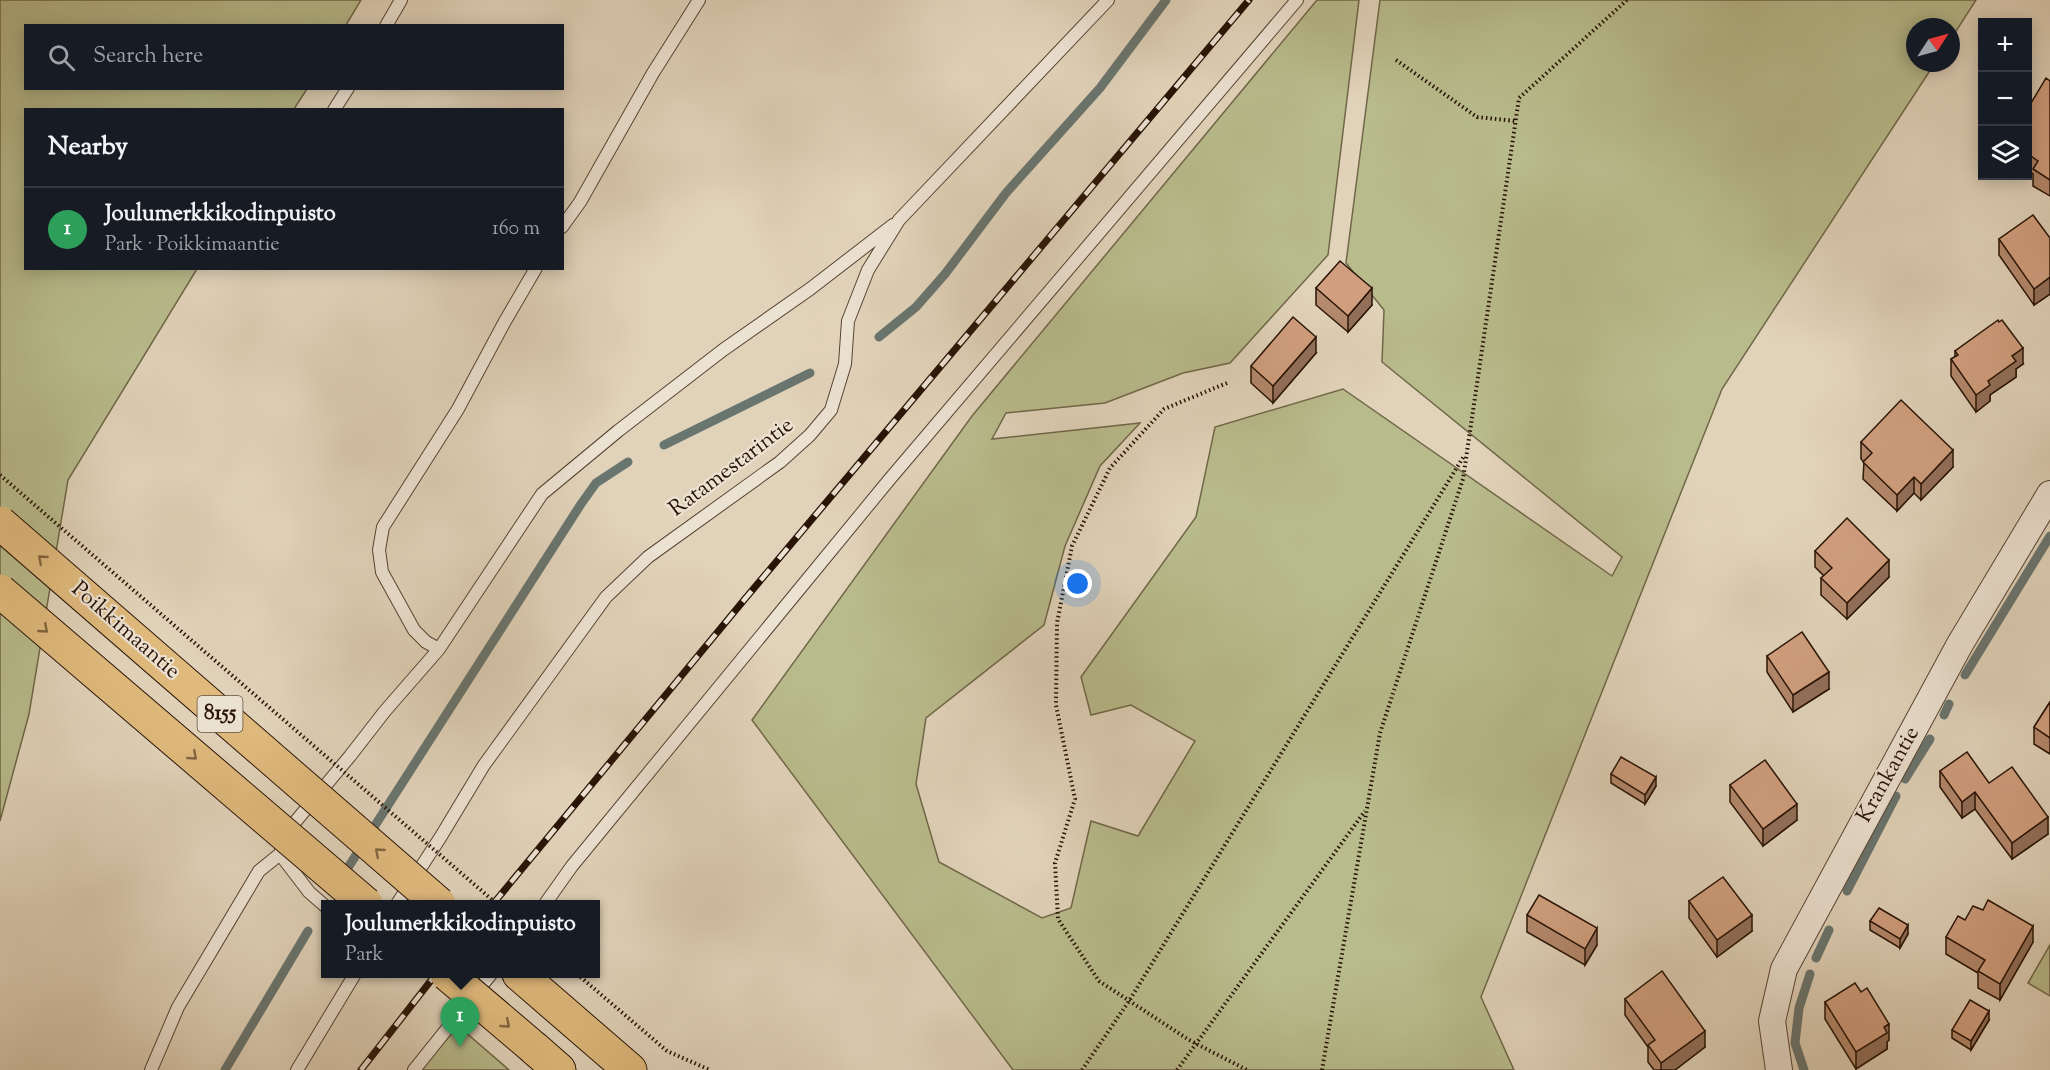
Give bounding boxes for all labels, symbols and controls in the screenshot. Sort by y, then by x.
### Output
north arrow [1906,18,1960,72]
map controls [1978,18,2032,180]
button: + [1978,18,2032,72]
search box [24,24,564,90]
icon: search [45,41,78,74]
text: Search here [93,41,203,73]
button: − [1978,72,2032,126]
button: layers [1978,126,2032,180]
text: Nearby [48,129,128,166]
text: Joulumerkkikodinpuisto [105,199,336,231]
text: 1 [64,215,71,244]
text: 160 m [492,215,540,244]
text: Park · Poikkimaantie [105,231,280,260]
street label: Ratamestarintie [663,410,801,526]
one-way arrow [38,555,49,566]
your location [1063,569,1092,598]
street label: Poikkimaantie [64,575,186,687]
one-way arrow [37,622,48,633]
road number: 8155 [198,696,242,732]
street label: Krankantie [1849,721,1929,829]
one-way arrow [186,749,197,760]
one-way arrow [376,848,386,859]
popup [321,900,600,978]
text: Joulumerkkikodinpuisto [345,909,576,941]
text: Park [345,941,383,970]
pin: 1 [440,998,480,1047]
one-way arrow [499,1017,510,1028]

